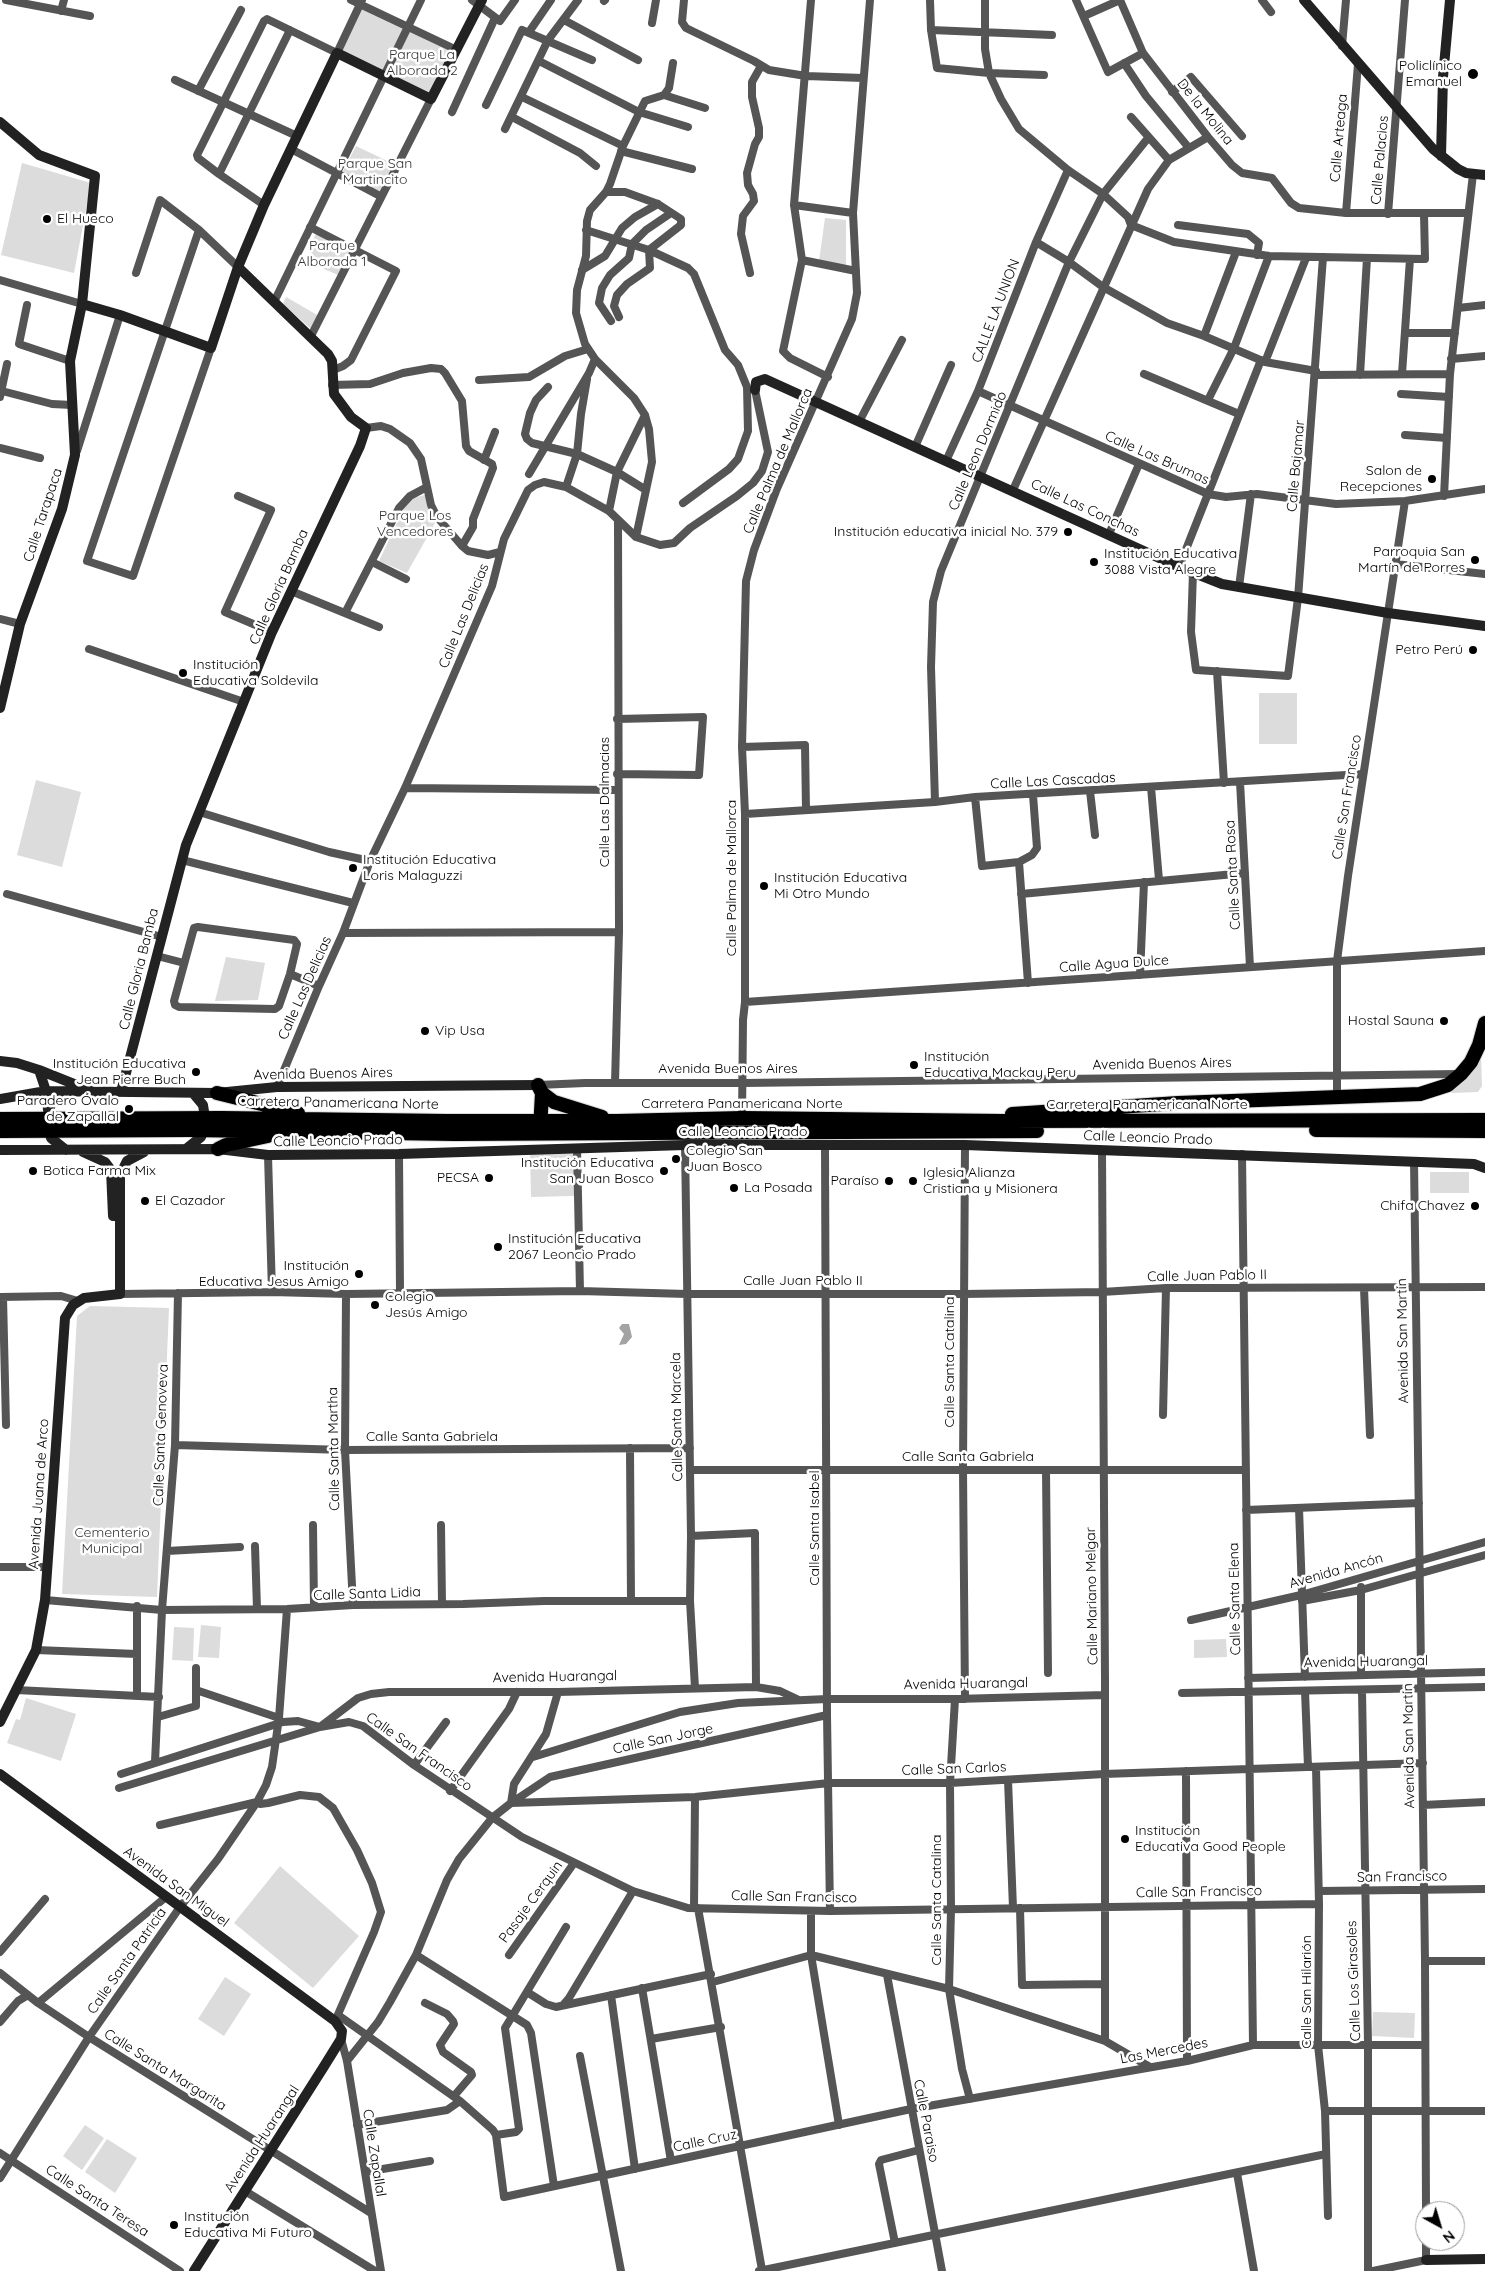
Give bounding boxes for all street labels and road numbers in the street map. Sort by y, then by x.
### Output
street label: De la Molina [1173,76,1237,148]
street label: Calle Arteaga [1327,93,1351,183]
street label: Calle Palacios [1368,115,1392,205]
street label: CALLE LA UNION [968,257,1024,365]
street label: Calle Palma de Mallorca [740,386,816,536]
street label: Calle Leon Dormido [945,389,1011,513]
street label: Calle Bajamar [1284,419,1308,513]
street label: Calle Las Brumas [1102,427,1212,489]
street label: Calle Tarapaca [20,466,66,564]
street label: Calle Las Conchas [1028,475,1142,541]
street label: Calle Gloria Bamba [246,527,312,647]
street label: Calle Las Delicias [435,561,493,671]
street label: Calle San Francisco [1329,733,1365,861]
street label: Calle Las Dalmacias [597,737,613,867]
street label: Calle Las Cascadas [990,769,1116,793]
street label: Calle Palma de Mallorca [724,800,740,956]
street label: Calle Santa Rosa [1222,820,1244,930]
street label: Calle Gloria Bamba [116,906,162,1032]
street label: Calle Las Delicias [275,934,335,1042]
street label: Calle Agua Dulce [1059,952,1169,976]
street label: Avenida Buenos Aires [1092,1054,1232,1074]
street label: Avenida Buenos Aires [658,1061,798,1077]
street label: Avenida Buenos Aires [253,1064,393,1084]
street label: Carretera Panamericana Norte [237,1093,439,1113]
street label: Carretera Panamericana Norte [641,1096,843,1112]
street label: Carretera Panamericana Norte [1046,1097,1248,1113]
street label: Calle Leoncio Prado [678,1124,808,1140]
street label: Calle Leoncio Prado [1083,1127,1213,1149]
street label: Calle Leoncio Prado [273,1131,403,1151]
street label: Calle Juan Pablo II [1147,1267,1267,1285]
street label: Calle Juan Pablo II [743,1273,863,1289]
street label: Avenida San Martín [1394,1278,1412,1404]
street label: Calle Santa Catalina [942,1297,958,1427]
street label: Calle Santa Marcela [667,1352,687,1482]
street label: Calle Santa Genoveva [150,1364,172,1506]
street label: Calle Santa Martha [325,1387,343,1511]
street label: Avenida Juana de Arco [25,1418,53,1570]
street label: Calle Santa Gabriela [366,1429,498,1445]
street label: Calle Santa Gabriela [902,1449,1034,1465]
street label: Calle Santa Isabel [807,1470,823,1586]
street label: Calle Mariano Melgar [1082,1527,1102,1665]
street label: Calle Santa Elena [1226,1543,1244,1655]
street label: Avenida Ancón [1287,1550,1385,1592]
street label: Calle Santa Lidia [313,1584,421,1604]
street label: Avenida Huarangal [1304,1653,1428,1671]
street label: Avenida Huarangal [493,1668,617,1686]
street label: Avenida Huarangal [904,1675,1028,1693]
street label: Avenida San Martín [1400,1683,1418,1809]
street label: Calle San Francisco [363,1709,475,1795]
street label: Calle San Jorge [611,1720,715,1758]
street label: Calle San Carlos [901,1759,1007,1779]
street label: Calle Santa Catalina [929,1835,945,1965]
street label: Avenida San Miguel [120,1843,232,1931]
street label: Pasaje Cerquin [496,1858,566,1946]
street label: San Francisco [1357,1868,1447,1886]
street label: Calle San Francisco [1136,1883,1262,1901]
street label: Calle San Francisco [731,1888,857,1906]
street label: Calle Santa Patricia [84,1905,170,2017]
street label: Calle Los Girasoles [1343,1920,1365,2042]
street label: Calle San Hilarión [1299,1935,1315,2049]
street label: Calle Santa Margarita [101,2025,229,2115]
street label: Las Mercedes [1119,2034,1209,2068]
street label: Calle Paraiso [910,2078,942,2164]
street label: Avenida Huarangal [221,2082,303,2196]
street label: Calle Zapallal [359,2108,389,2198]
street label: Calle Cruz [672,2126,738,2156]
street label: Calle Santa Teresa [42,2161,152,2241]

